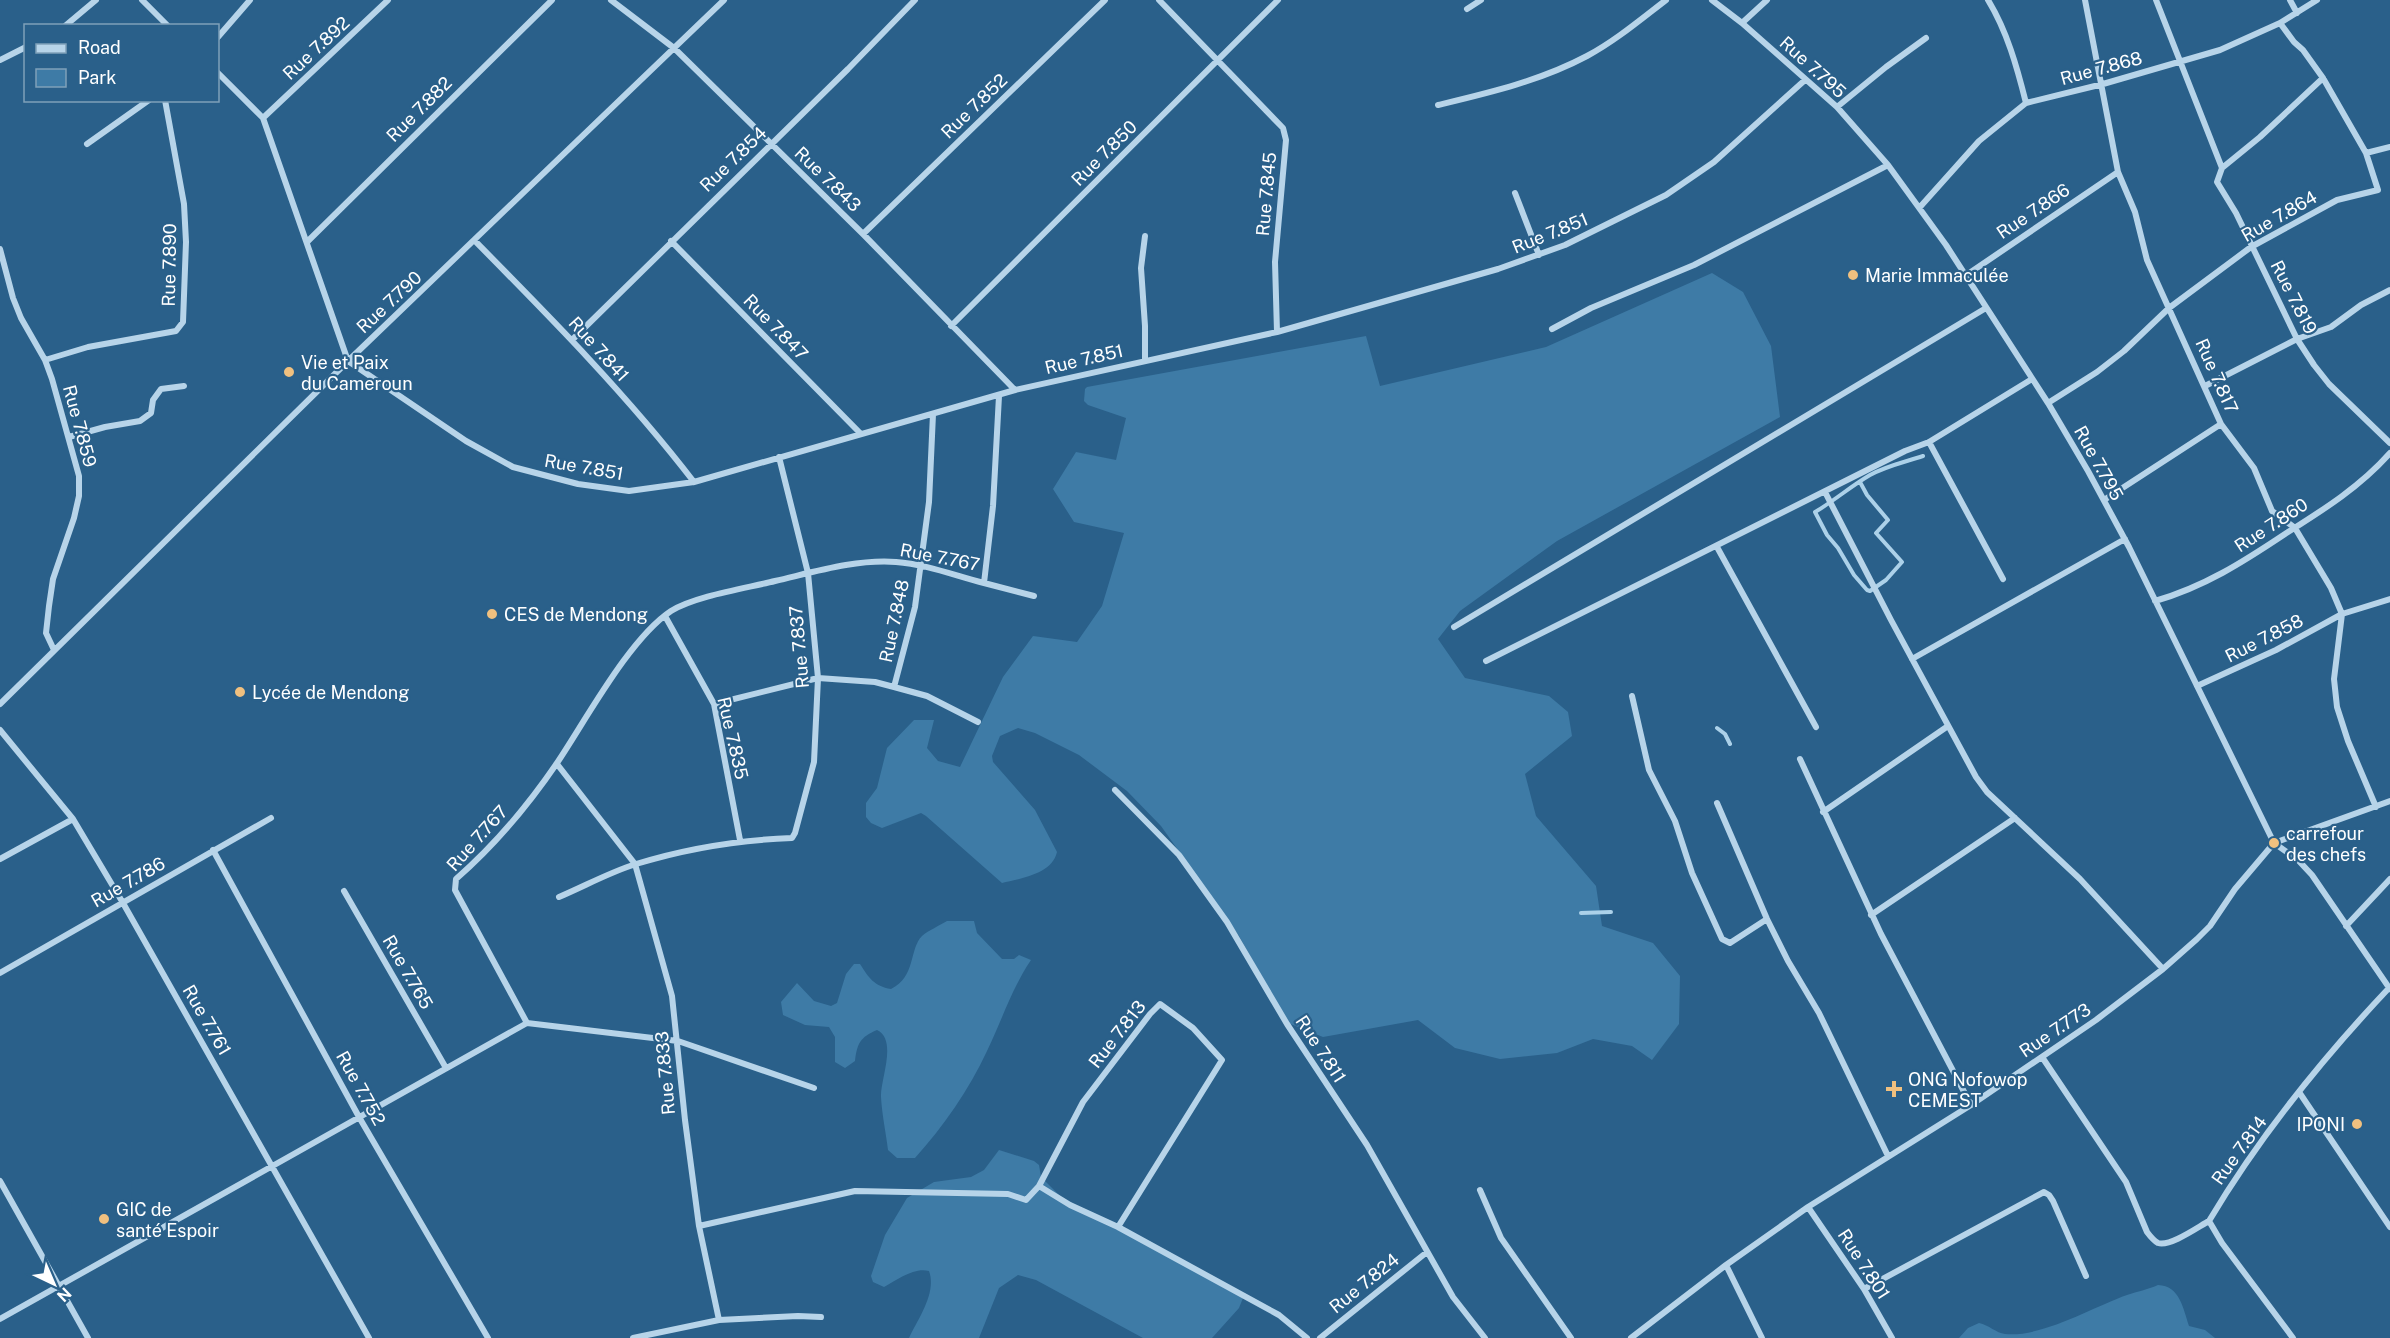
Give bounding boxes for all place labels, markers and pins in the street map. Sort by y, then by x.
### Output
place label: Marie Immaculée [1865,265,2009,286]
marker: Marie Immaculée [1846,268,1860,282]
place label: Vie et Paix du Cameroun [301,352,413,394]
marker: Vie et Paix du Cameroun [282,365,296,379]
place label: CES de Mendong [504,604,648,625]
marker: CES de Mendong [485,607,499,621]
place label: Lycée de Mendong [252,682,409,703]
marker: Lycée de Mendong [233,685,247,699]
place label: carrefour des chefs [2286,823,2366,865]
marker: carrefour des chefs [2267,836,2281,850]
place label: ONG Nofowop CEMEST [1908,1069,2027,1111]
marker: ONG Nofowop CEMEST [1885,1080,1903,1098]
place label: IPONI [2297,1114,2345,1135]
marker: IPONI [2350,1117,2364,1131]
place label: GIC de santé Espoir [116,1199,219,1241]
marker: GIC de santé Espoir [97,1212,111,1226]

